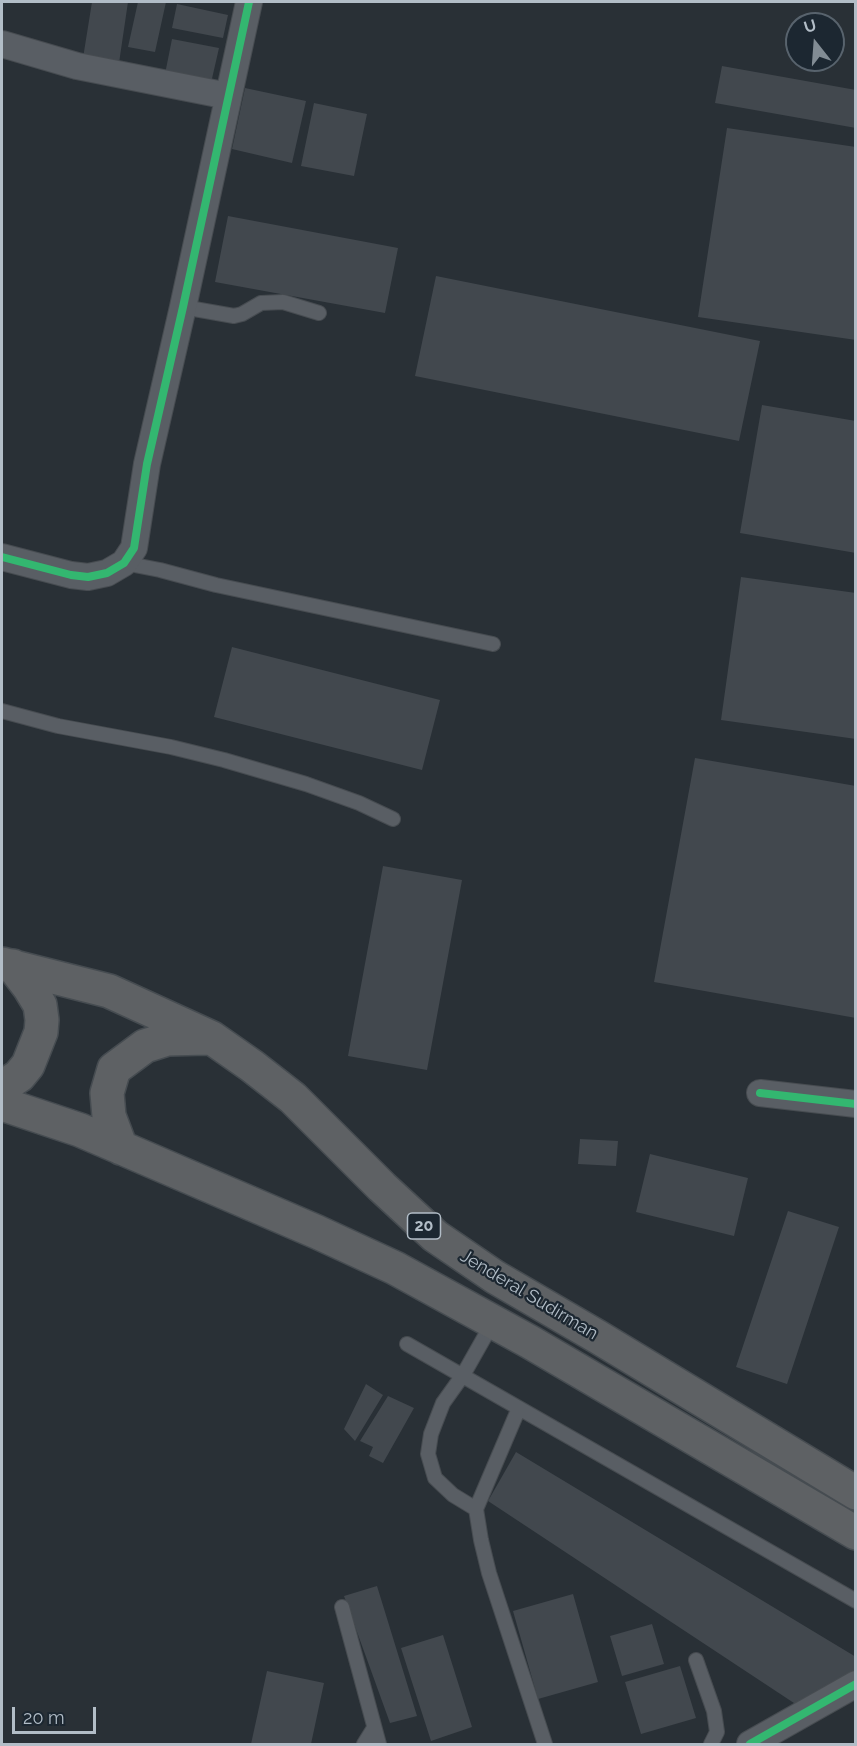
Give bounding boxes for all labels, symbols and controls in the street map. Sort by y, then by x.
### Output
north arrow [785,12,845,72]
text: U [802,15,819,37]
road number: 20 [408,1213,440,1239]
street label: Jenderal Sudirman [456,1245,602,1345]
scale bar [15,1695,99,1733]
text: 20 m [23,1707,65,1728]

